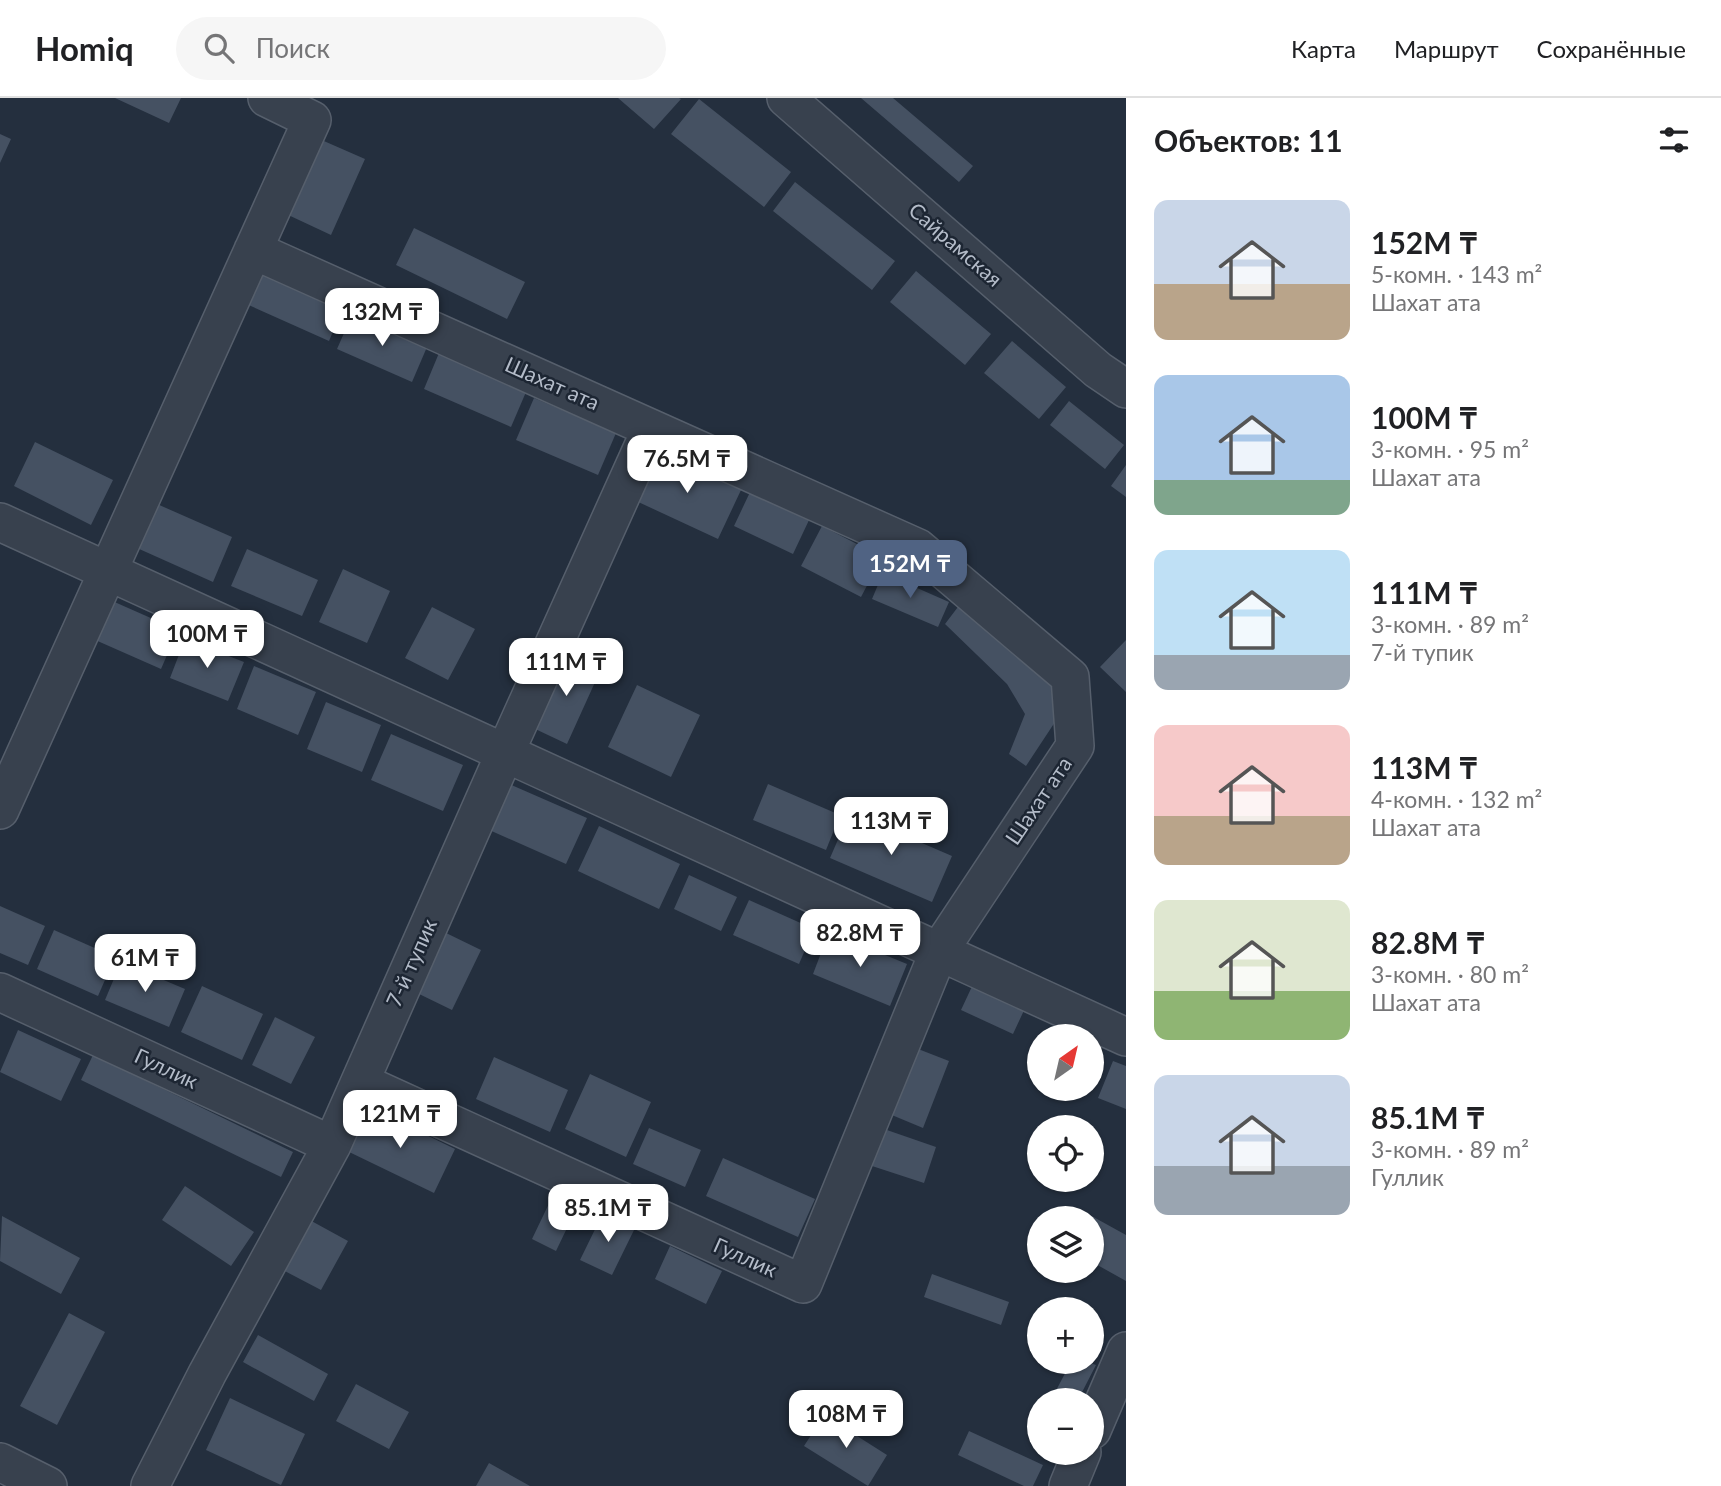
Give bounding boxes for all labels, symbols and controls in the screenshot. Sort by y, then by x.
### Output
search box [176,17,666,80]
text: Homiq [35,28,134,68]
icon: search [200,29,238,67]
text: Поиск [256,32,330,64]
text: Карта [1291,34,1356,63]
text: Маршрут [1394,34,1499,63]
text: Сохранённые [1537,34,1686,63]
icon: filters [1655,121,1693,159]
text: Объектов: 11 [1154,122,1343,158]
street label: Сайрамская [904,197,1008,291]
text: 152M ₸ [1371,224,1478,260]
icon: home [1210,228,1294,312]
text: 5-комн. · 143 m² [1371,260,1542,288]
pin: 132M ₸ [325,288,439,348]
text: Шахат ата [1371,288,1481,316]
text: 132M ₸ [341,297,423,325]
street label: Шахат ата [502,351,604,414]
text: 100M ₸ [1371,399,1478,435]
icon: home [1210,403,1294,487]
text: 3-комн. · 95 m² [1371,435,1529,463]
pin: 76.5M ₸ [622,436,752,495]
text: 76.5M ₸ [643,444,731,472]
text: Шахат ата [1371,463,1481,491]
pin: 152M ₸ [853,540,967,600]
text: 152M ₸ [869,549,951,577]
text: 111M ₸ [1371,574,1478,610]
icon: home [1210,578,1294,662]
pin: 100M ₸ [150,610,264,670]
text: 3-комн. · 89 m² [1371,610,1529,638]
text: 100M ₸ [166,619,248,647]
pin: 111M ₸ [509,638,623,698]
text: 7-й тупик [1371,638,1474,666]
text: 111M ₸ [525,647,607,675]
text: 113M ₸ [1371,749,1478,785]
street label: Шахат ата [999,752,1076,849]
icon: home [1210,753,1294,837]
text: 4-комн. · 132 m² [1371,785,1542,813]
pin: 113M ₸ [834,798,948,857]
text: 113M ₸ [850,806,932,834]
text: Шахат ата [1371,813,1481,841]
pin: 82.8M ₸ [795,910,925,969]
street label: 7-й тупик [380,914,441,1010]
text: 82.8M ₸ [816,918,904,946]
text: 82.8M ₸ [1371,924,1485,960]
icon: home [1210,928,1294,1012]
pin: 61M ₸ [96,934,194,994]
text: 61M ₸ [111,943,179,971]
text: 3-комн. · 80 m² [1371,960,1529,988]
text: Шахат ата [1371,988,1481,1016]
north arrow [1027,1024,1104,1101]
map controls [1027,1024,1104,1465]
street label: Гуллик [131,1042,202,1093]
pin: 121M ₸ [343,1090,457,1150]
text: 121M ₸ [359,1099,441,1127]
text: 85.1M ₸ [1371,1099,1485,1135]
icon: home [1210,1103,1294,1187]
button: locate [1027,1115,1104,1192]
text: 3-комн. · 89 m² [1371,1135,1529,1163]
text: Гуллик [1371,1163,1444,1191]
pin: 85.1M ₸ [543,1184,673,1244]
text: 85.1M ₸ [564,1193,652,1221]
button: layers [1027,1206,1104,1283]
street label: Гуллик [710,1232,781,1282]
button: + [1027,1297,1104,1374]
button: − [1027,1388,1104,1465]
pin: 108M ₸ [789,1390,903,1450]
text: 108M ₸ [805,1399,887,1427]

